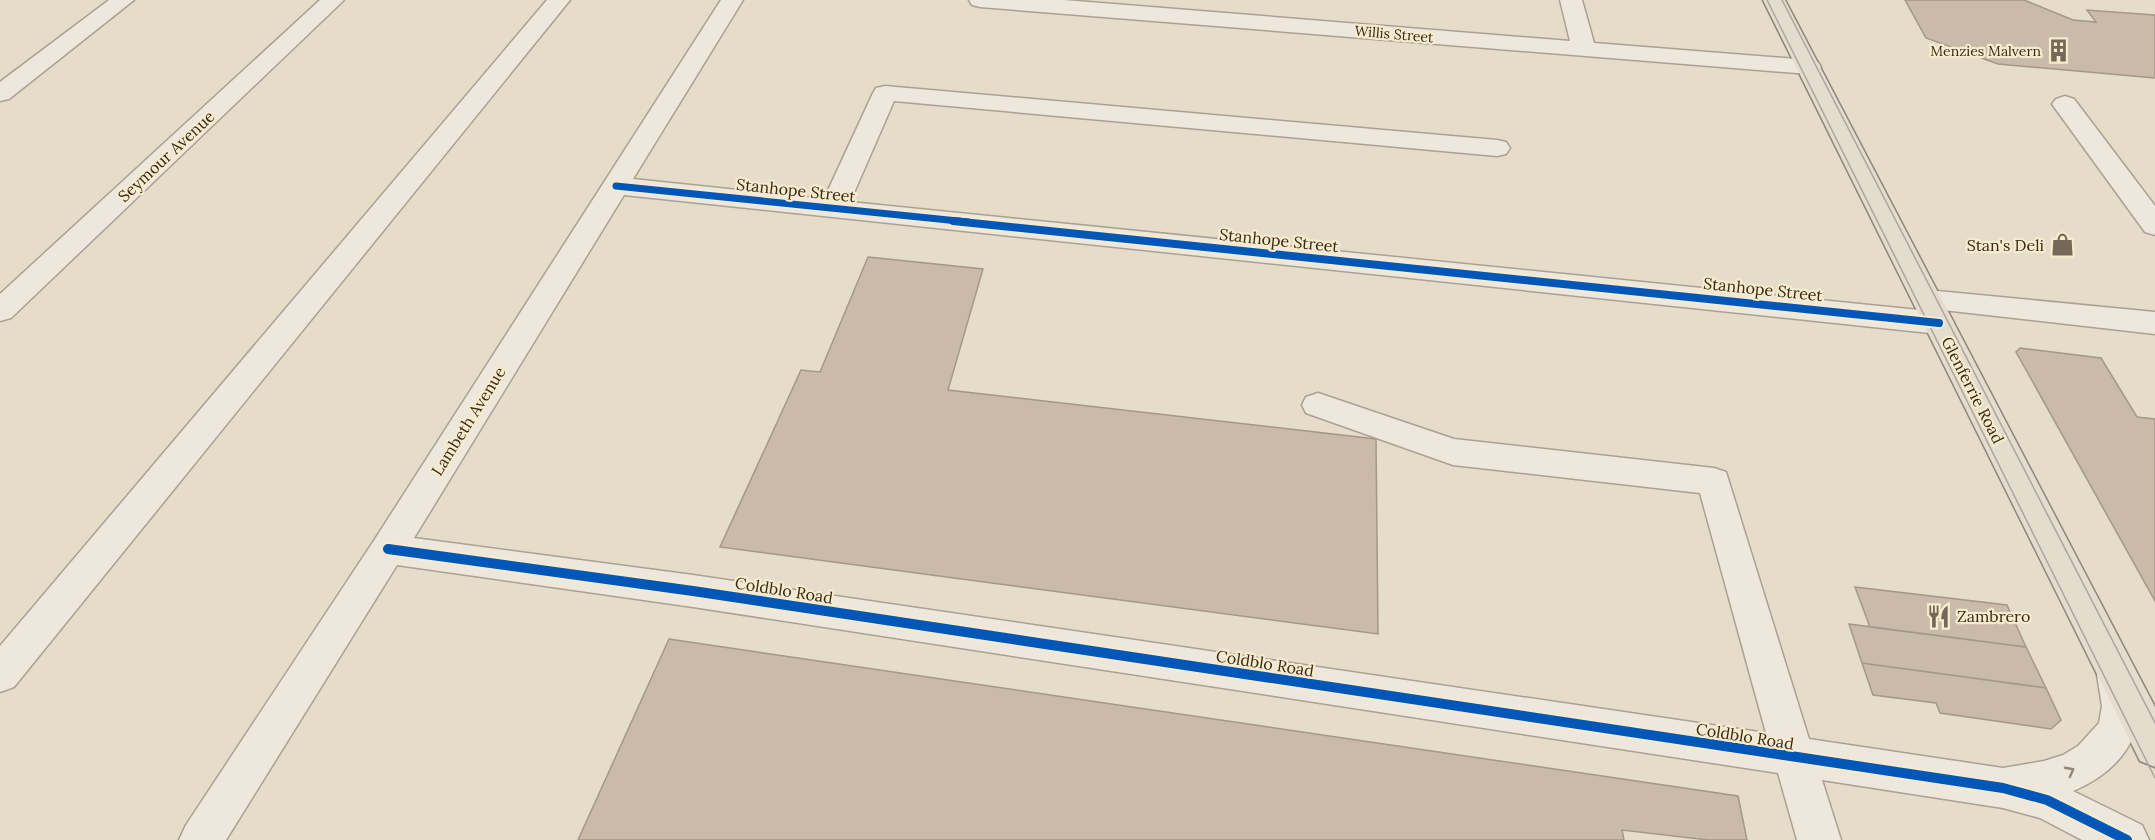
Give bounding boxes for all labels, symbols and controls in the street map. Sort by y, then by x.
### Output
street label: Willis Street [1354,22,1435,46]
building icon: Menzies Malvern [2046,38,2072,64]
place label: Menzies Malvern [1930,42,2042,60]
street label: Seymour Avenue [114,106,219,206]
street label: Stanhope Street [735,174,857,206]
street label: Stanhope Street [1218,224,1340,256]
shop icon: Stan's Deli [2049,232,2075,258]
place label: Stan's Deli [1967,235,2044,255]
street label: Stanhope Street [1702,273,1824,305]
street label: Glenferrie Road [1937,333,2009,447]
street label: Lambeth Avenue [427,363,510,479]
street label: Coldblo Road [734,572,835,608]
restaurant icon: Zambrero [1926,603,1952,629]
place label: Zambrero [1957,606,2030,626]
street label: Coldblo Road [1215,645,1316,681]
street label: Coldblo Road [1695,718,1796,754]
one-way arrow [2064,767,2075,779]

